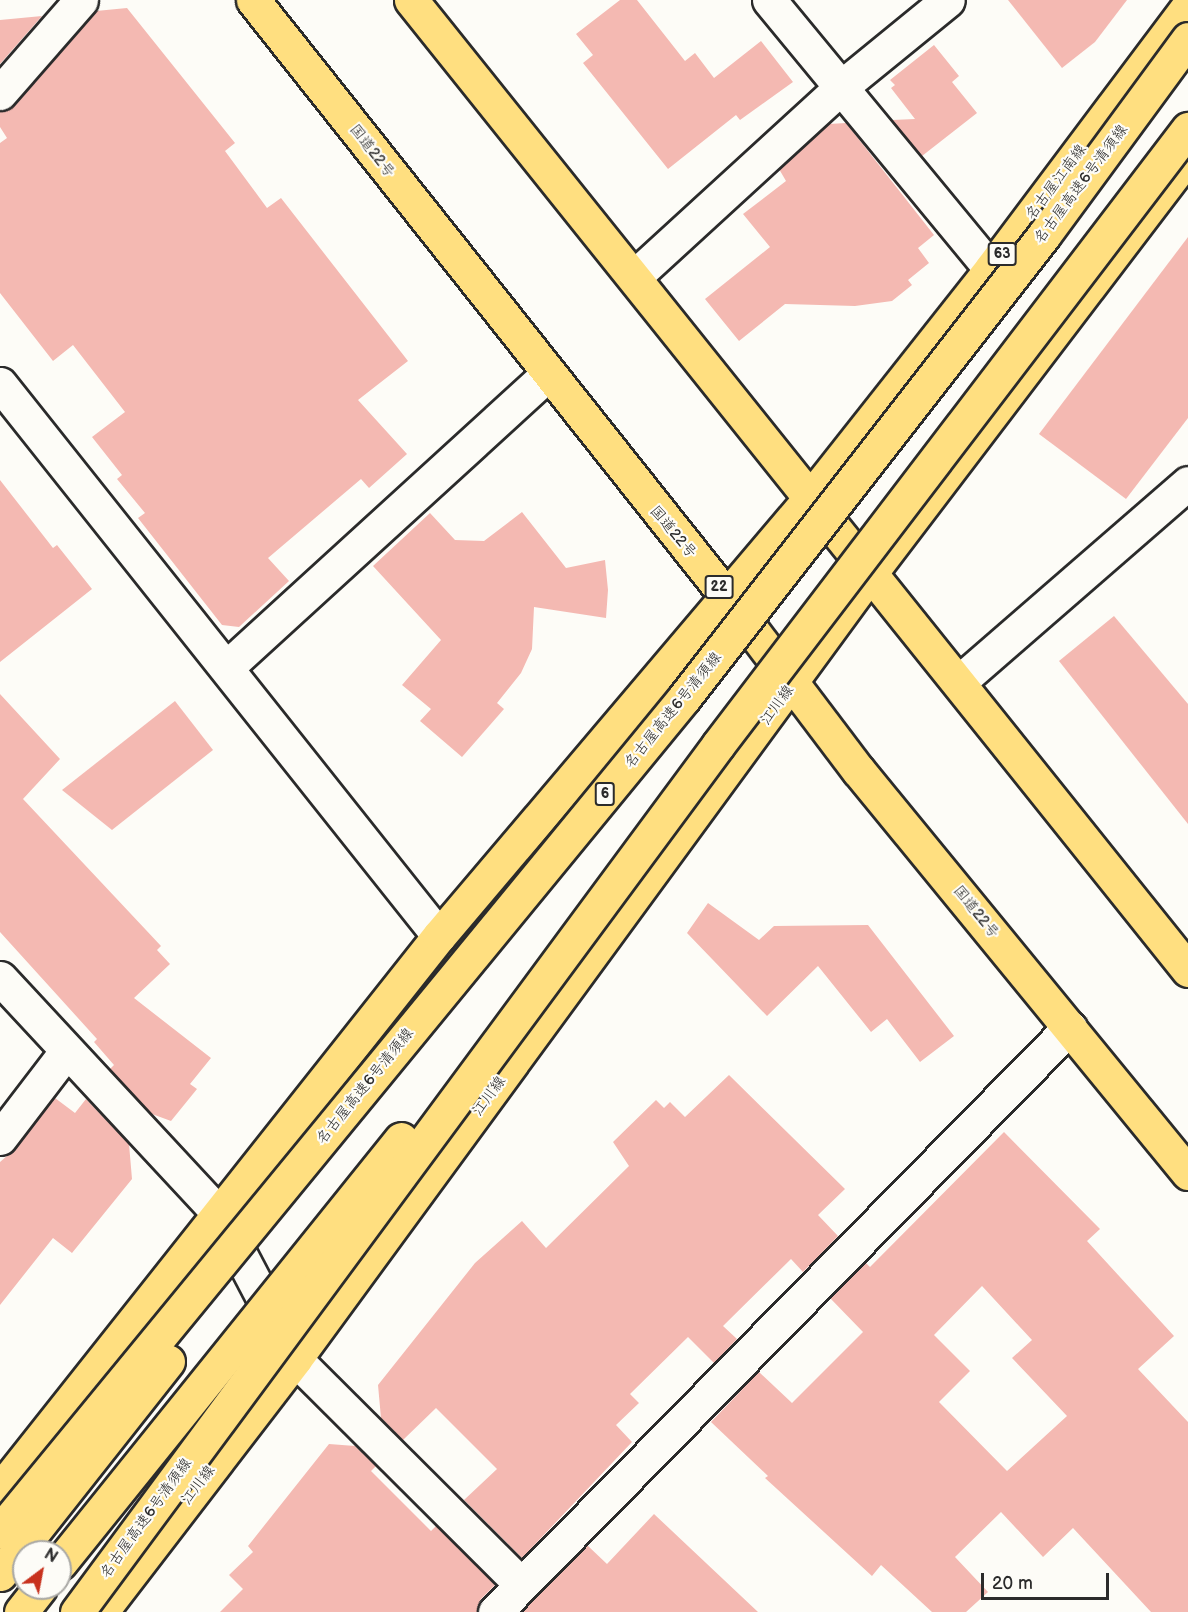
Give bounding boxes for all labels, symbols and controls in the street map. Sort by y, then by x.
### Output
street label: 国道22号 [346,121,398,181]
street label: 名古屋高速6号清須線 [1030,121,1132,247]
street label: 名古屋江南線 [1022,141,1090,223]
road number: 63 [987,243,1017,265]
street label: 国道22号 [646,502,700,562]
road number: 22 [704,576,734,598]
street label: 名古屋高速6号清須線 [621,648,725,772]
street label: 江川線 [756,682,798,728]
road number: 6 [594,783,616,805]
street label: 国道22号 [949,882,1003,942]
street label: 名古屋高速6号清須線 [313,1024,417,1148]
street label: 江川線 [468,1073,510,1119]
street label: 名古屋高速6号清須線 [96,1454,196,1582]
street label: 江川線 [177,1462,219,1508]
north arrow [12,1540,72,1600]
text: N [41,1545,61,1567]
scale bar [984,1561,1112,1599]
text: 20 m [992,1573,1033,1594]

